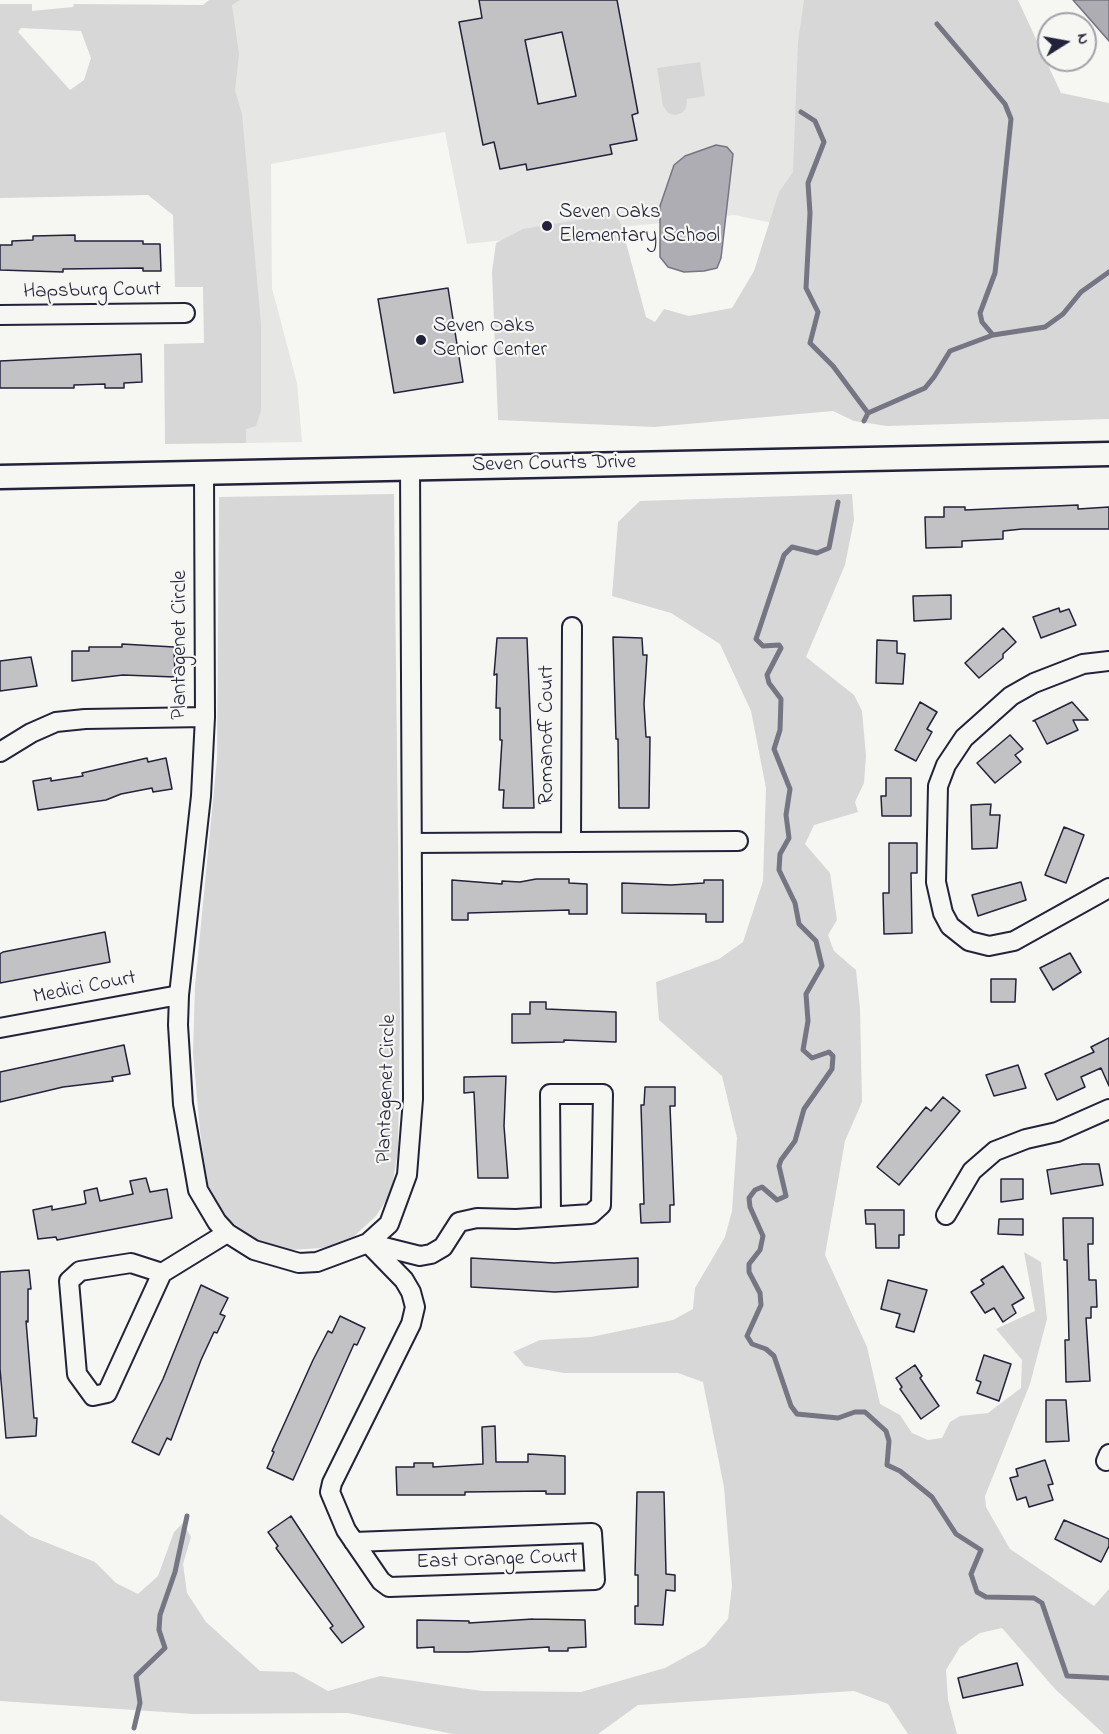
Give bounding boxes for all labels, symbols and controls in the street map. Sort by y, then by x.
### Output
north arrow [1037,12,1097,72]
text: N [1070,31,1096,47]
place label: Seven Oaks Elementary School [559,201,720,251]
marker: Seven Oaks Elementary School [540,219,554,233]
street label: Hapsburg Court [23,278,161,306]
place label: Seven Oaks Senior Center [433,315,547,365]
marker: Seven Oaks Senior Center [414,333,428,347]
street label: Seven Courts Drive [472,451,636,479]
street label: Plantagenet Circle [169,570,195,720]
street label: Romanoff Court [536,665,562,805]
street label: Medici Court [32,967,138,1011]
street label: Plantagenet Circle [373,1014,403,1164]
street label: East Orange Court [416,1546,578,1576]

